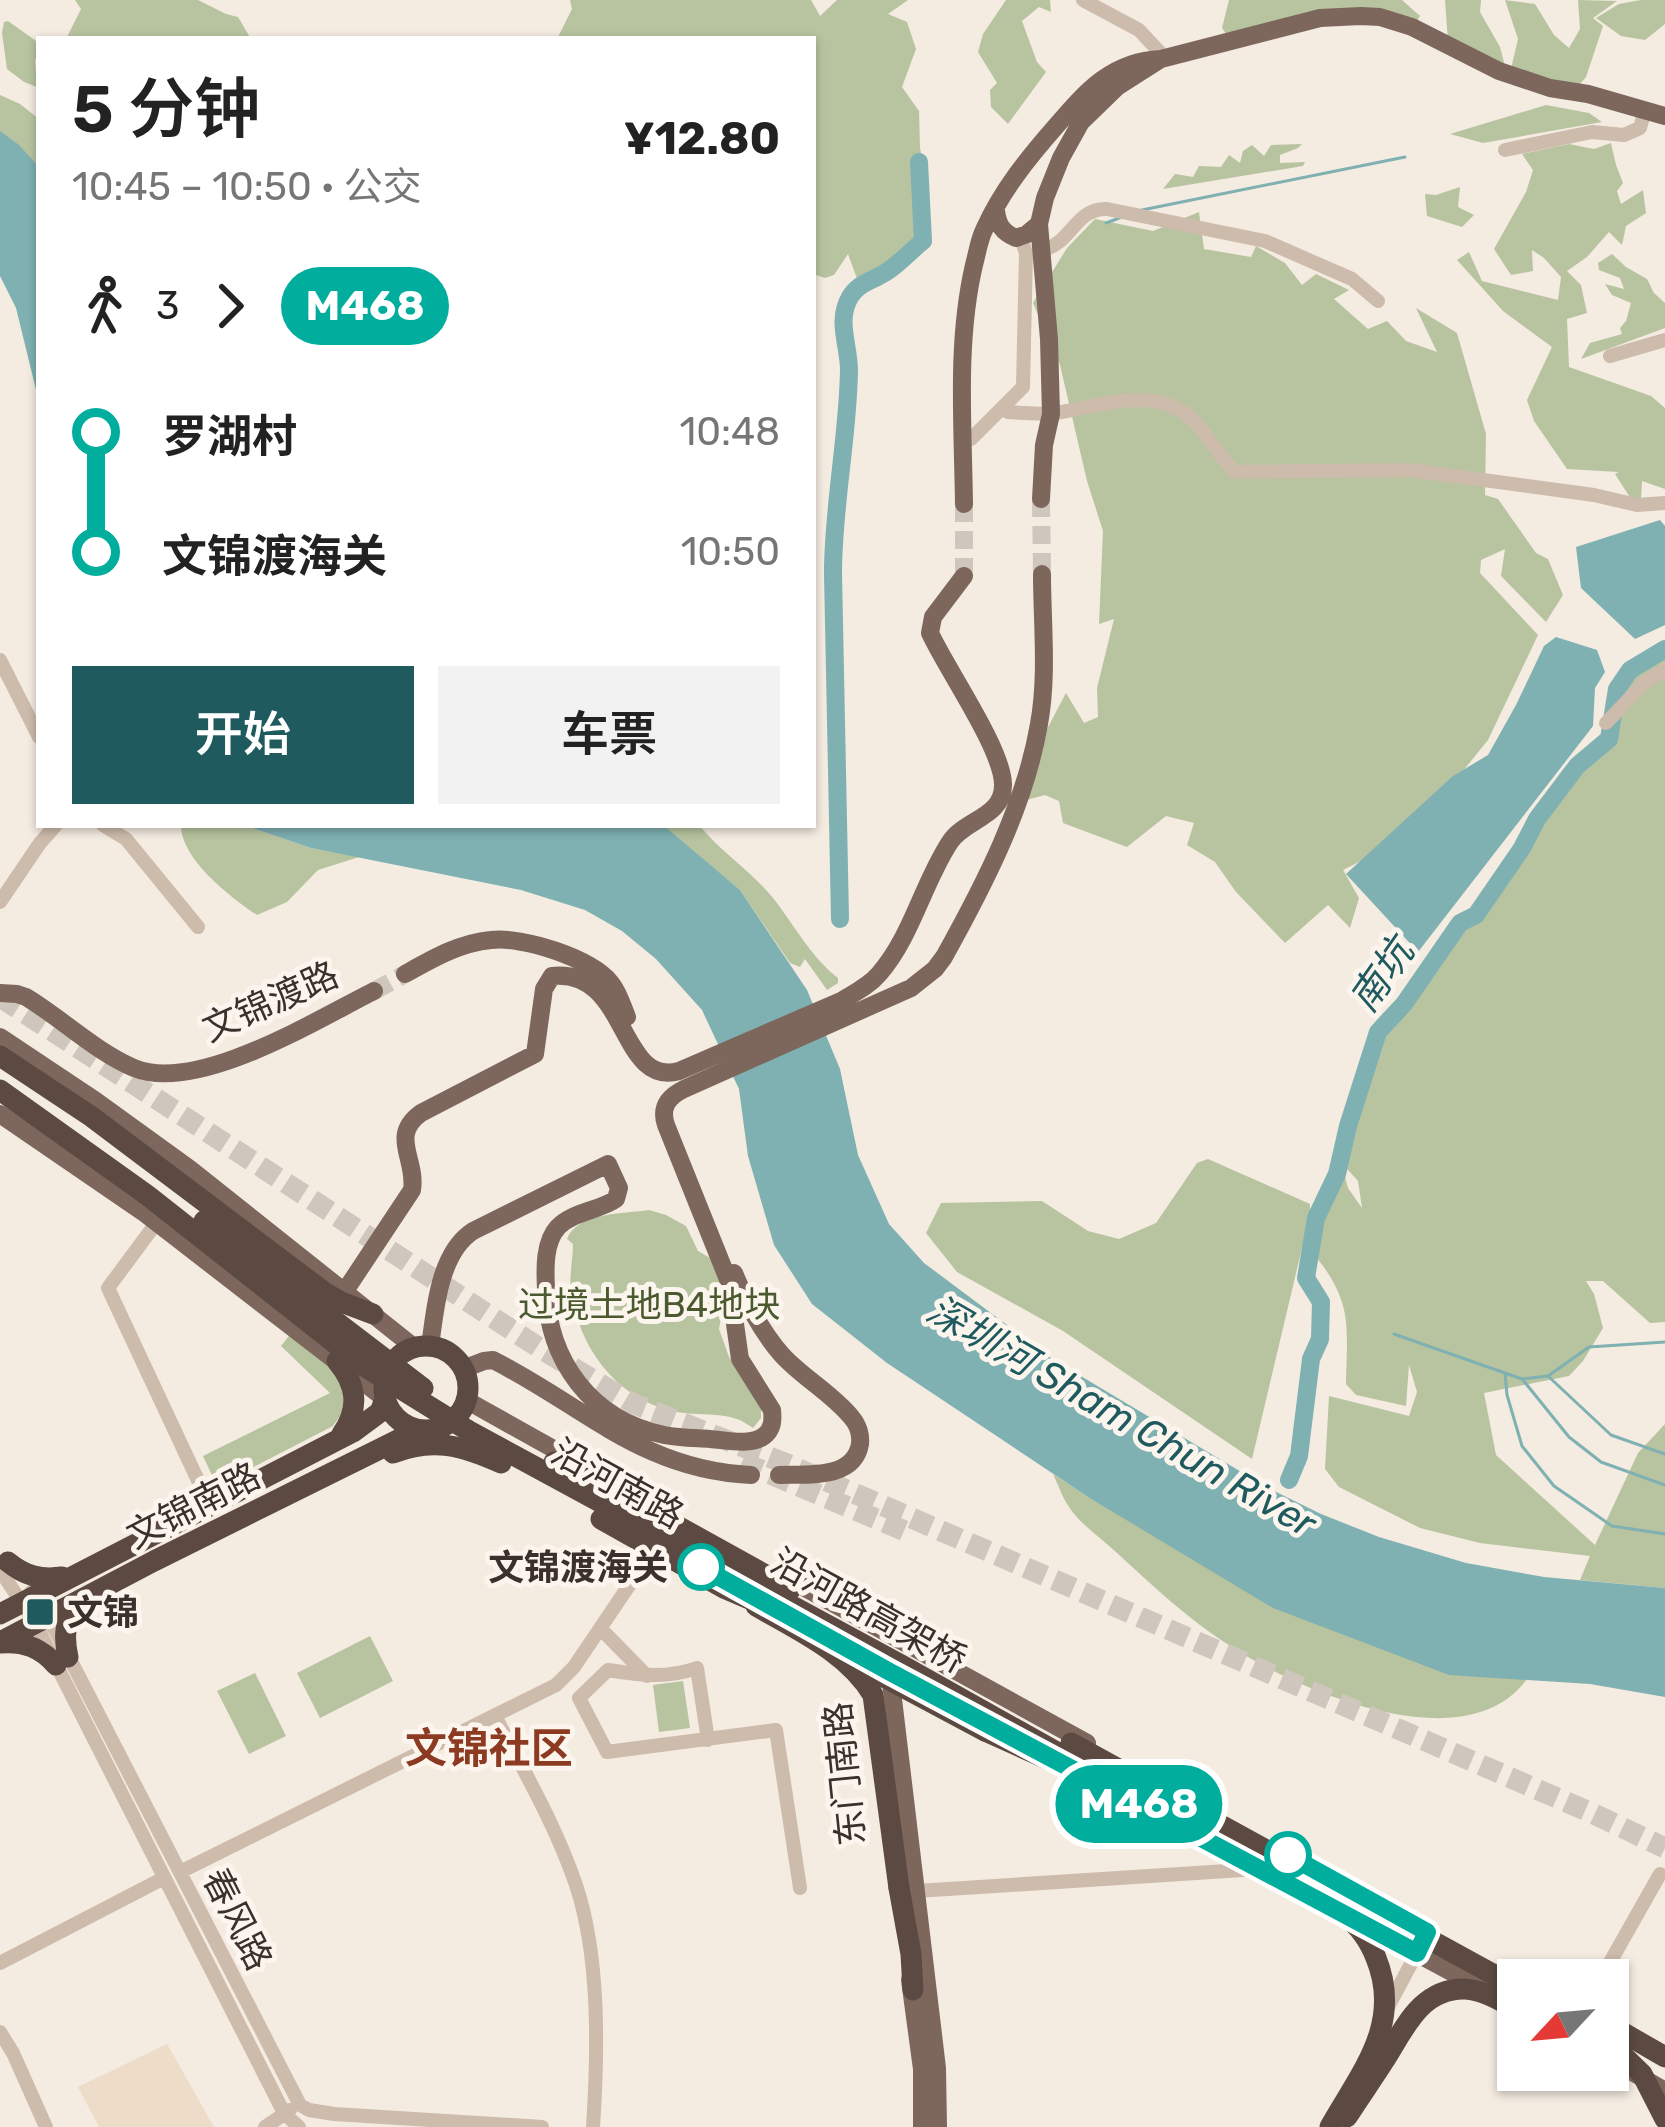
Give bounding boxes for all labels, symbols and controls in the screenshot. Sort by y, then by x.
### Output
text: 5 分钟 [72,70,260,149]
text: ¥12.80 [624,112,780,165]
text: 10:45 – 10:50 · 公交 [72,164,422,210]
icon: walk [72,273,138,339]
icon: forward [197,273,263,339]
text: M468 [305,281,425,331]
text: 3 [156,283,179,329]
text: 10:48 [680,409,780,455]
text: 罗湖村 [162,410,297,463]
text: 10:50 [681,529,780,575]
text: 文锦渡海关 [162,530,387,583]
button: 开始 [72,666,414,804]
button: 车票 [438,666,780,804]
water label: 南坑 [1341,926,1426,1021]
street label: 文锦渡路 [196,953,345,1050]
park label: 过境土地B4地块 [518,1283,780,1326]
water label: 深圳河 Sham Chun River [919,1287,1326,1548]
street label: 沿河南路 [544,1430,691,1537]
street label: 文锦南路 [119,1454,267,1557]
street label: 沿河路高架桥 [764,1539,974,1682]
marker: 文锦渡海关 [679,1545,723,1589]
place label: 文锦渡海关 [488,1546,668,1589]
place label: 文锦 [67,1591,139,1634]
marker: 文锦 [24,1596,56,1628]
street label: 东门南路 [816,1700,873,1848]
district label: 文锦社区 [405,1724,573,1774]
line badge: M468 [1055,1765,1223,1843]
text: M468 [1079,1779,1199,1829]
unlabelled marker [1266,1833,1310,1877]
street label: 春风路 [194,1861,281,1977]
north arrow [1497,1959,1629,2091]
map controls [1497,1959,1629,2091]

